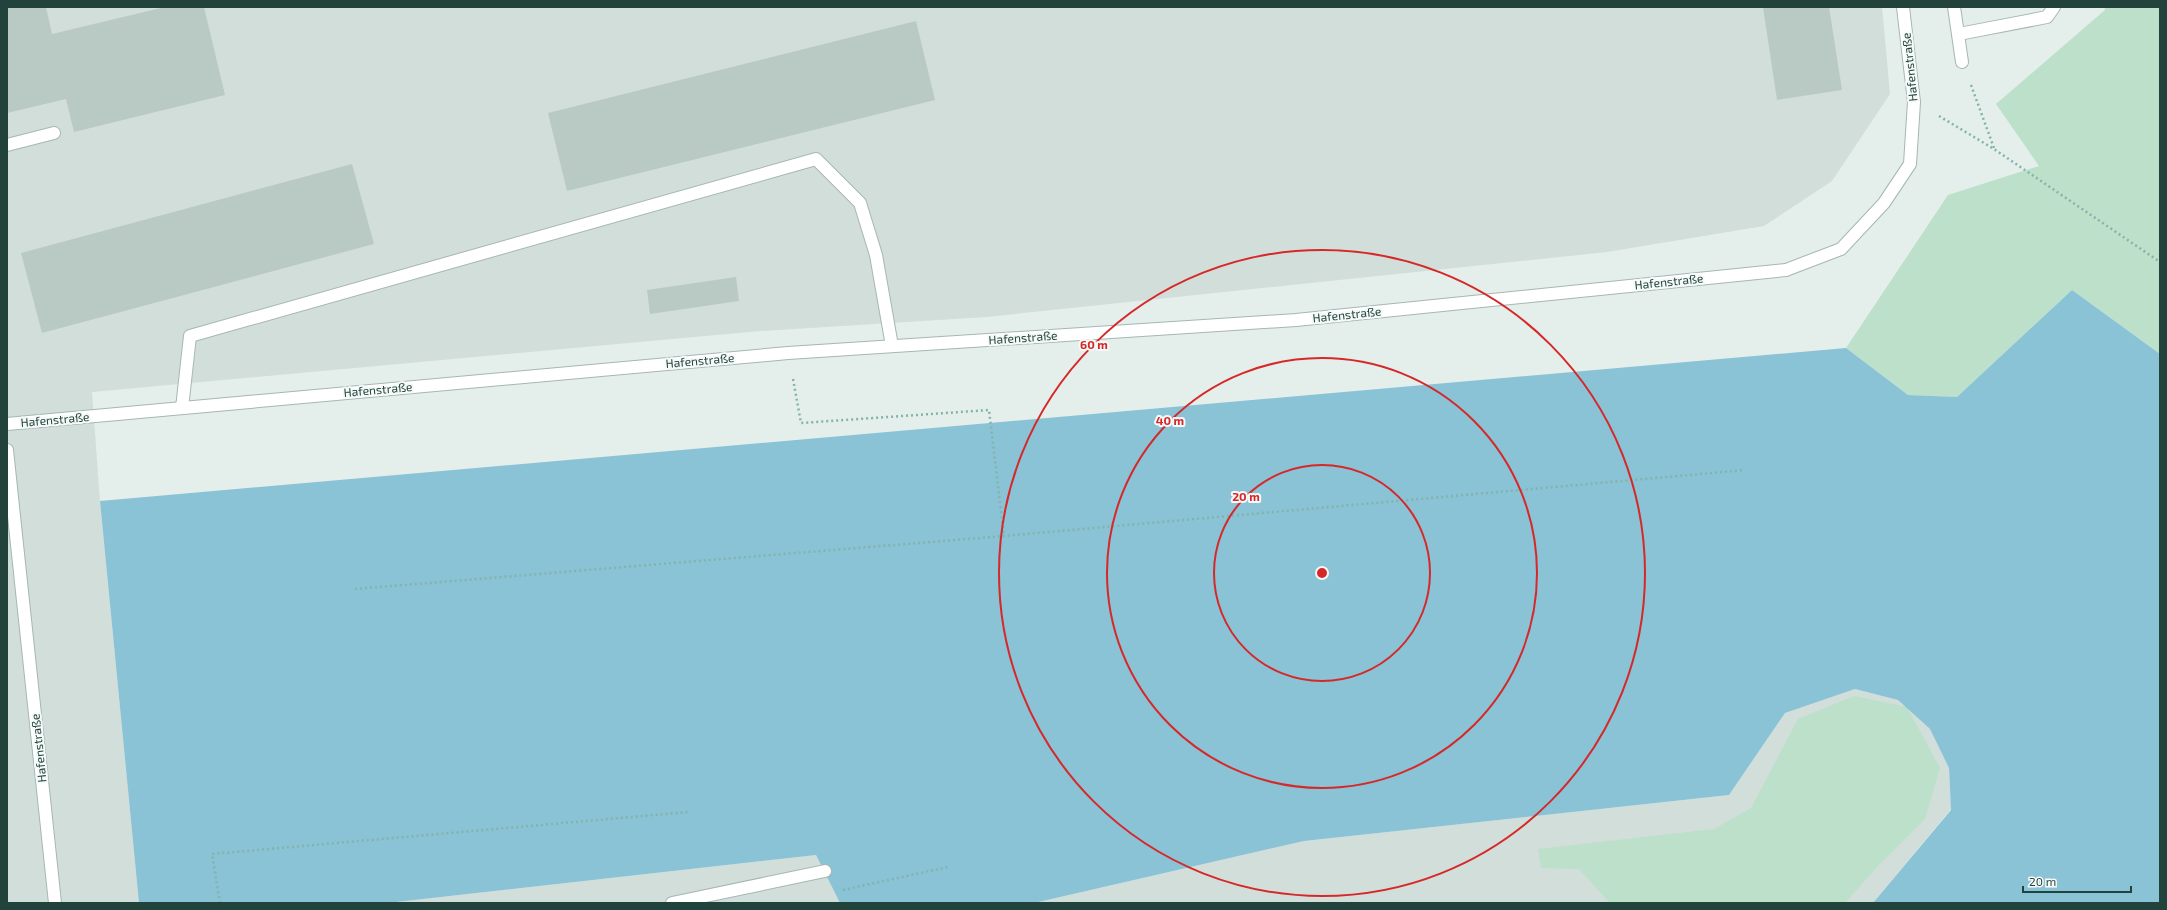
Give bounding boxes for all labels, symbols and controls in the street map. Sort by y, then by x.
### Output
street label: Hafenstraße [1898,32,1920,102]
street label: Hafenstraße [1634,270,1704,292]
street label: Hafenstraße [1312,303,1382,325]
street label: Hafenstraße [988,328,1058,346]
text: 60 m [1080,337,1108,351]
street label: Hafenstraße [665,350,735,370]
street label: Hafenstraße [343,379,413,399]
street label: Hafenstraße [20,409,90,429]
text: 40 m [1156,413,1184,427]
text: 20 m [1232,489,1260,503]
centre of rings [1315,566,1329,580]
street label: Hafenstraße [27,713,49,783]
scale bar [2023,868,2131,894]
text: 20 m [2029,874,2056,888]

